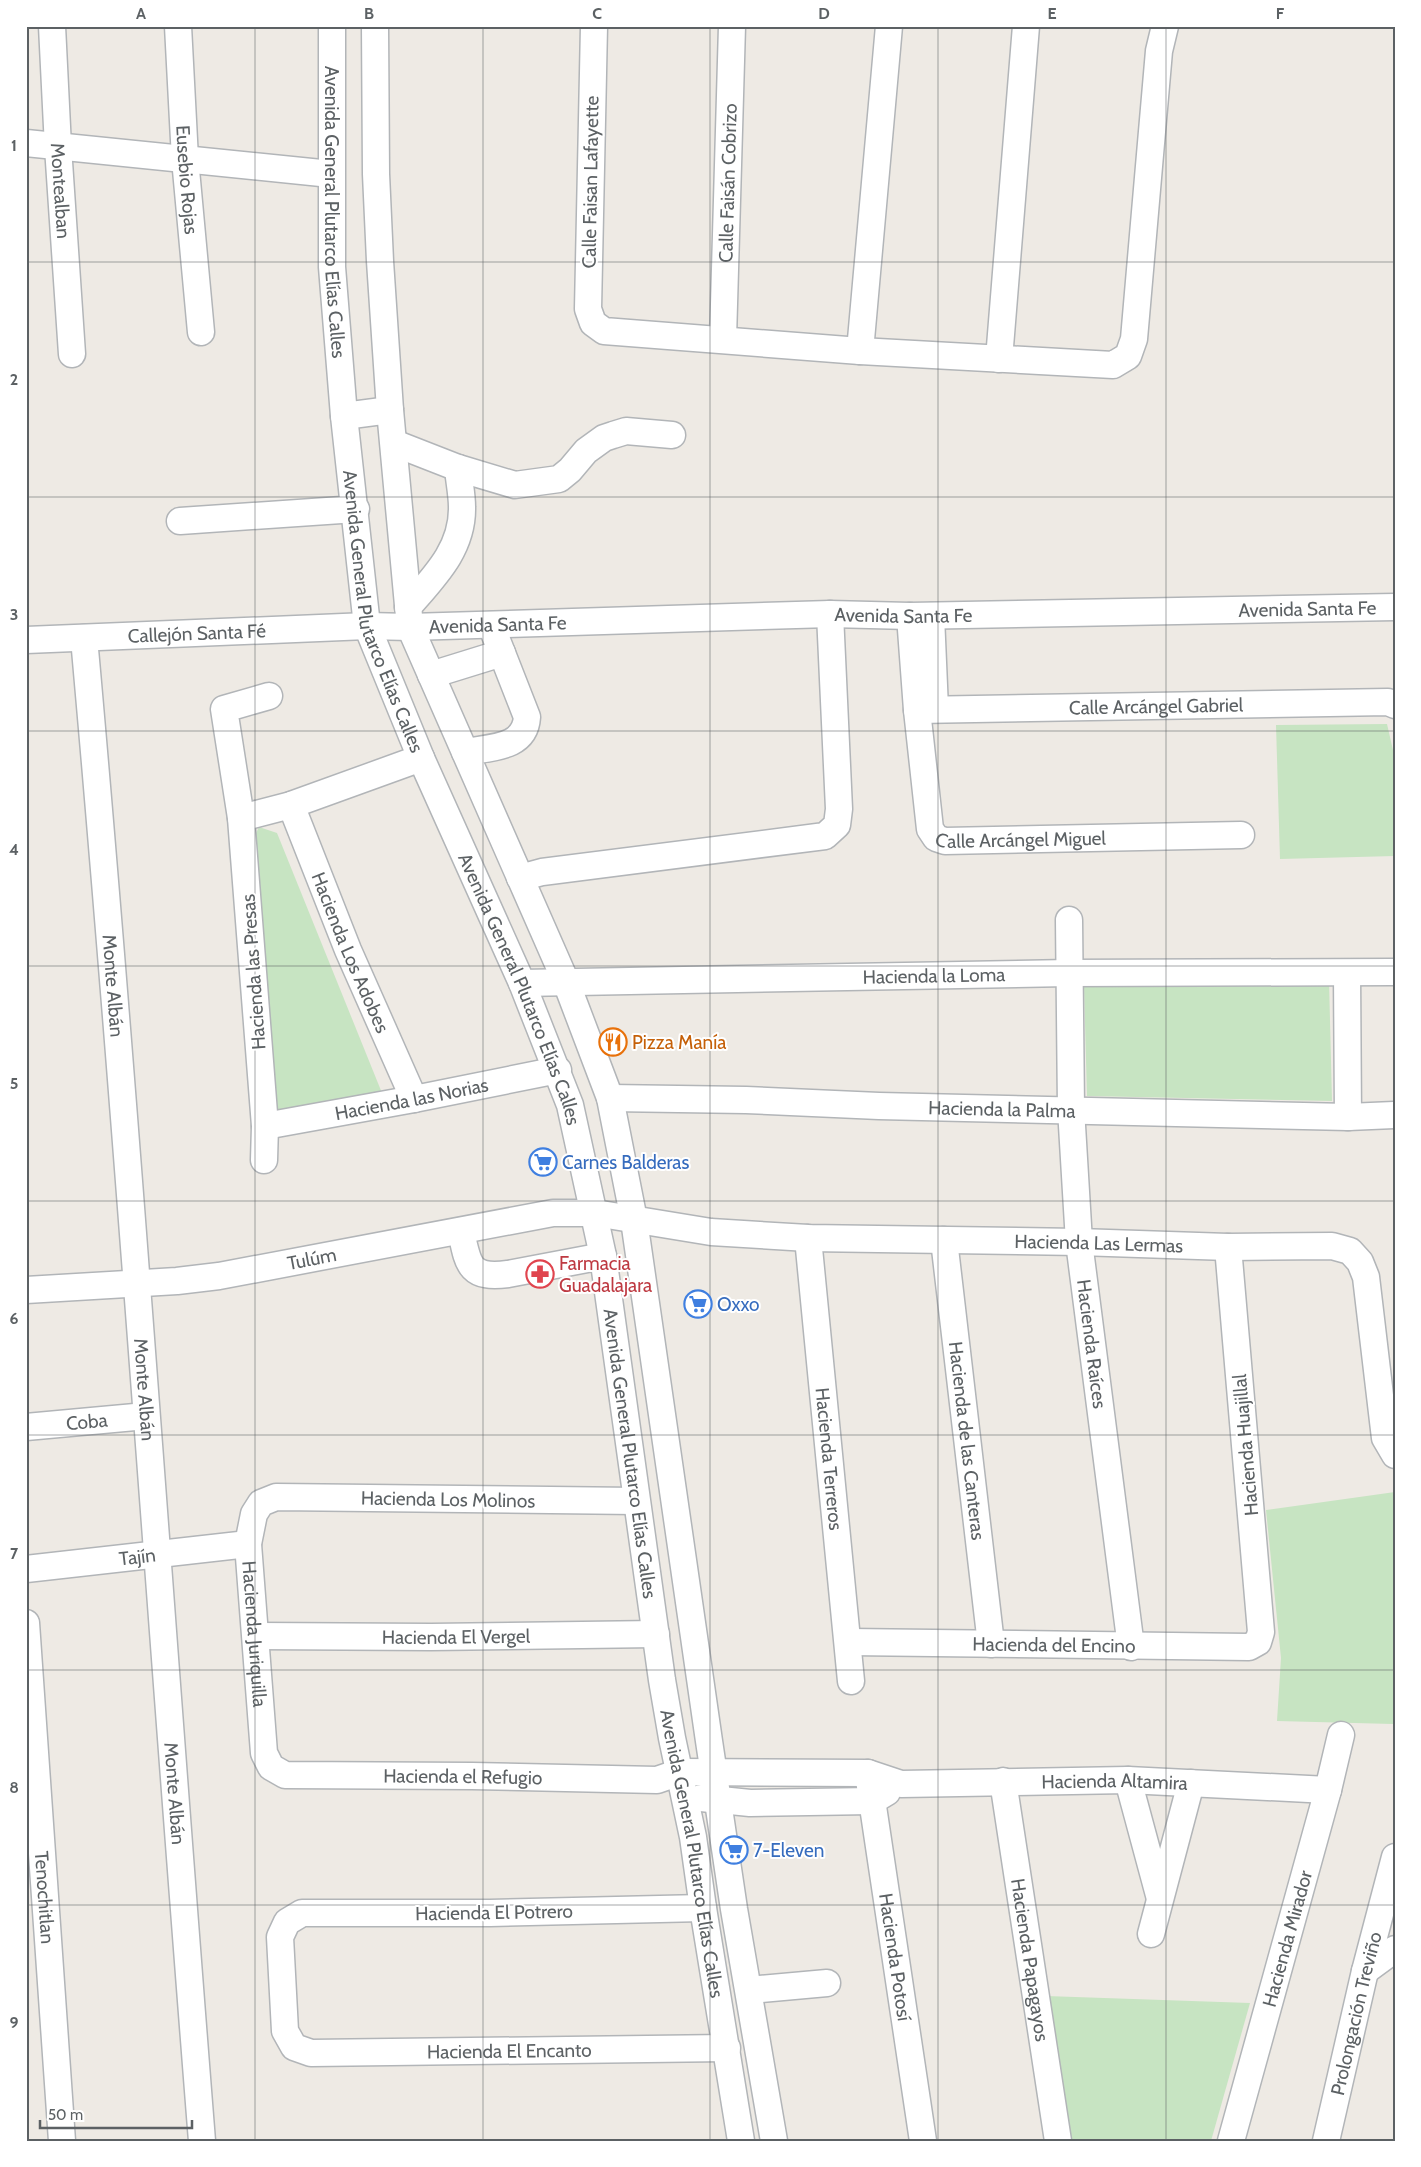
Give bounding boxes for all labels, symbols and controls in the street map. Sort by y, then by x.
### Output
text: A [136,4,146,23]
text: B [364,4,374,23]
text: C [592,4,602,23]
text: D [818,4,830,23]
text: E [1047,4,1057,23]
text: F [1276,4,1285,23]
street label: Avenida General Plutarco Elías Calles [320,66,350,359]
street label: Calle Faisan Lafayette [577,95,604,269]
street label: Calle Faisán Cobrizo [714,103,742,263]
street label: Eusebio Rojas [171,124,203,236]
text: 1 [11,136,17,155]
street label: Montealban [46,142,75,240]
text: 2 [10,370,18,389]
street label: Avenida General Plutarco Elías Calles [338,469,429,756]
street label: Avenida Santa Fe [1238,596,1377,622]
street label: Avenida Santa Fe [834,603,973,628]
text: 3 [10,605,18,624]
street label: Avenida Santa Fe [428,611,567,638]
street label: Callejón Santa Fé [127,619,267,648]
street label: Calle Arcángel Gabriel [1069,693,1244,719]
street label: Calle Arcángel Miguel [932,827,1107,853]
text: 4 [9,840,19,859]
street label: Avenida General Plutarco Elías Calles [453,850,585,1127]
street label: Hacienda Los Adobes [307,869,394,1037]
street label: Hacienda las Presas [237,893,270,1051]
street label: Monte Albán [97,934,129,1038]
street label: Hacienda la Loma [862,963,1006,989]
restaurant icon: Pizza Manía [598,1027,628,1057]
place label: Pizza Manía [632,1031,726,1054]
street label: Hacienda las Norias [333,1073,490,1125]
text: 5 [10,1074,18,1093]
street label: Hacienda la Palma [928,1096,1076,1123]
supermarket icon: Carnes Balderas [528,1147,558,1177]
place label: Carnes Balderas [562,1151,689,1174]
street label: Hacienda Las Lermas [1014,1230,1184,1257]
street label: Tulúm [285,1243,338,1275]
place label: Farmacia Guadalajara [559,1252,652,1297]
pharmacy icon: Farmacia Guadalajara [525,1259,555,1289]
street label: Hacienda Raíces [1072,1278,1111,1410]
supermarket icon: Oxxo [683,1289,713,1319]
place label: Oxxo [717,1293,760,1316]
street label: Avenida General Plutarco Elías Calles [598,1307,662,1600]
text: 6 [10,1309,19,1328]
street label: Monte Albán [129,1337,160,1442]
street label: Hacienda de las Canteras [944,1340,990,1541]
street label: Hacienda Huajillal [1228,1373,1263,1517]
street label: Hacienda Terreros [811,1387,847,1532]
street label: Coba [65,1409,109,1435]
street label: Hacienda Los Molinos [361,1486,535,1513]
street label: Tajín [118,1543,157,1570]
text: 7 [10,1544,19,1563]
street label: Hacienda Juriquilla [237,1560,271,1708]
street label: Hacienda El Vergel [382,1625,531,1649]
street label: Hacienda del Encino [972,1633,1136,1658]
street label: Avenida General Plutarco Elías Calles [655,1708,728,2000]
street label: Monte Albán [159,1741,190,1846]
street label: Hacienda el Refugio [383,1765,543,1790]
street label: Hacienda Altamira [1041,1769,1188,1795]
text: 8 [9,1778,19,1797]
supermarket icon: 7-Eleven [719,1835,749,1865]
place label: 7-Eleven [753,1839,824,1862]
street label: Tenochitlan [30,1850,59,1945]
street label: Hacienda Mirador [1258,1868,1317,2010]
street label: Hacienda Papagayos [1006,1877,1054,2043]
street label: Hacienda Potosí [874,1892,916,2023]
street label: Hacienda El Potrero [415,1900,573,1925]
street label: Prolongación Treviño [1326,1929,1387,2098]
text: 9 [10,2013,19,2032]
street label: Hacienda El Encanto [427,2039,592,2064]
scale bar [40,2097,192,2129]
text: 50 m [48,2106,83,2124]

